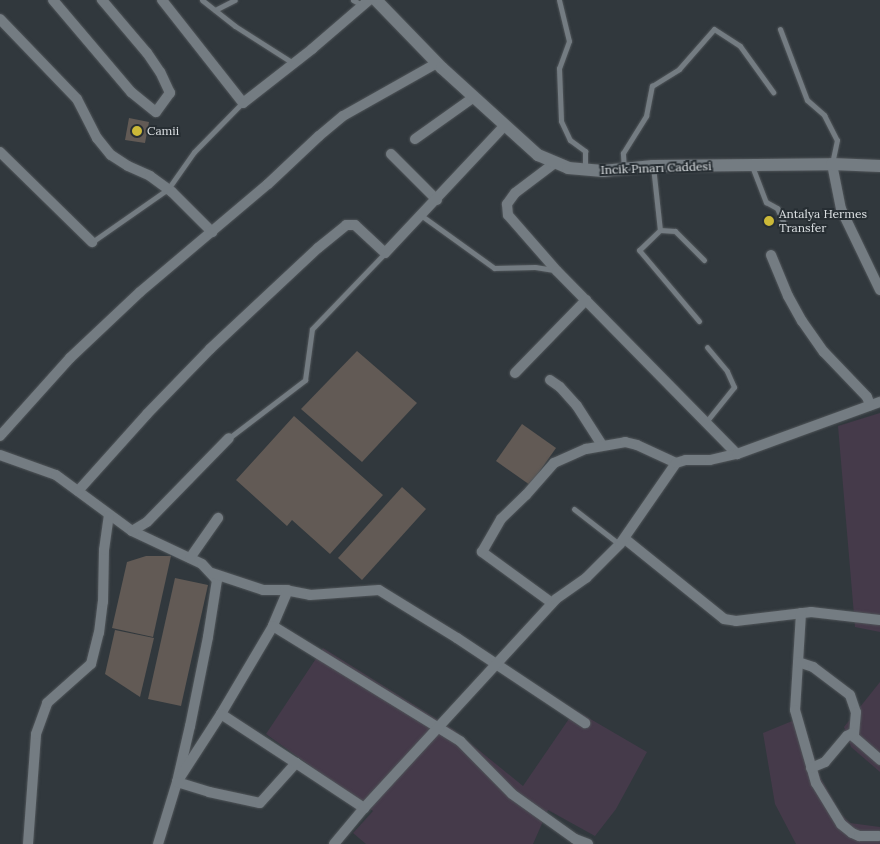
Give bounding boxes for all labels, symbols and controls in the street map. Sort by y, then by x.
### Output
place label: Camii [147,124,179,138]
marker: Camii [131,125,143,137]
street label: Incik Pınarı Caddesi [600,159,712,177]
place label: Antalya Hermes Transfer [779,207,867,235]
marker: Antalya Hermes Transfer [763,215,775,227]

